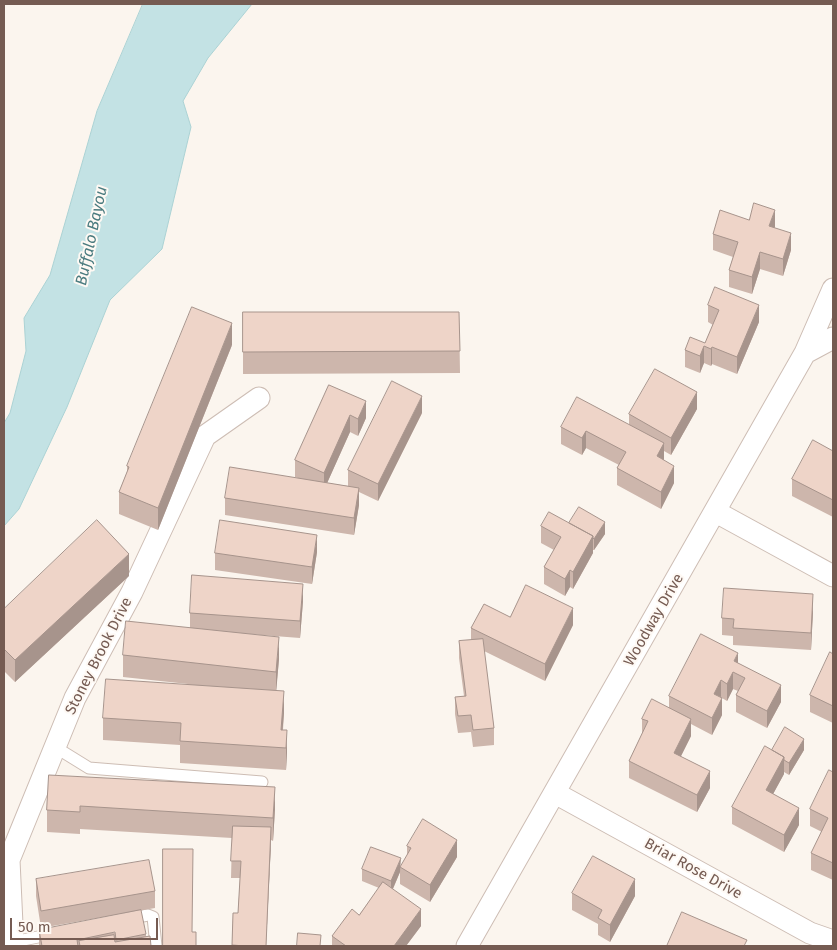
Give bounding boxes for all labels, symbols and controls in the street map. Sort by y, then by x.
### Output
water label: Buffalo Bayou [72,185,112,287]
street label: Woodway Drive [620,571,688,669]
street label: Stoney Brook Drive [62,594,136,718]
street label: Briar Rose Drive [641,835,745,903]
scale bar [12,908,160,940]
text: 50 m [18,918,51,936]

